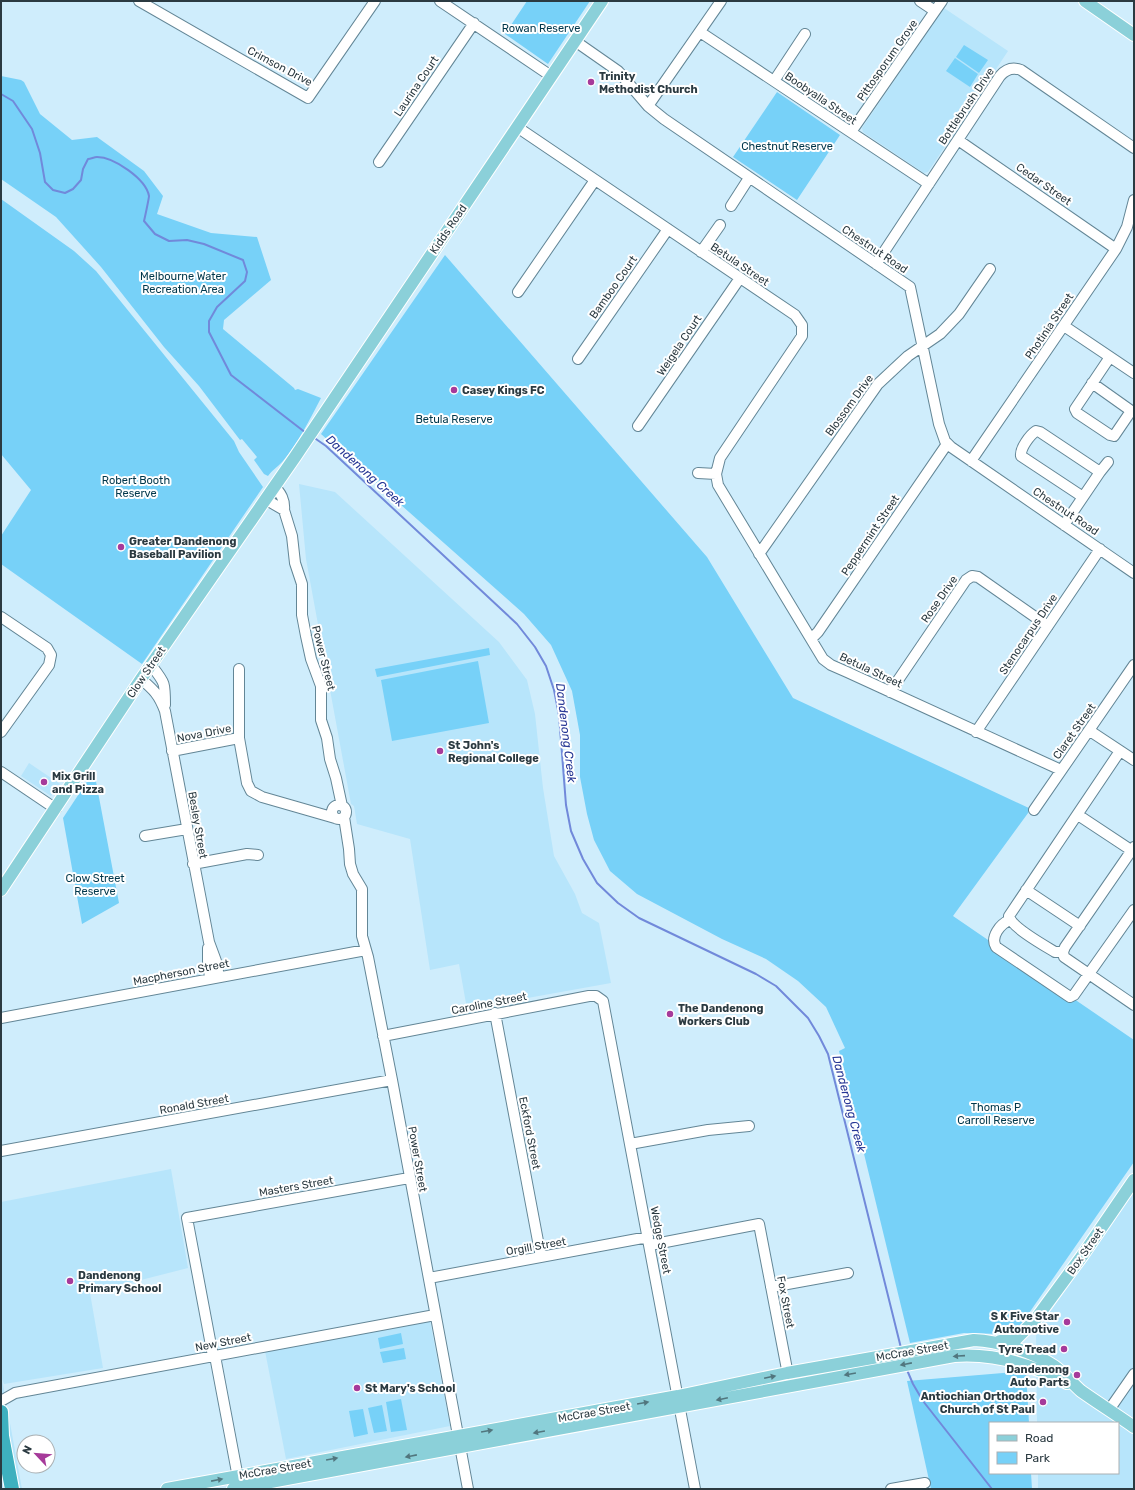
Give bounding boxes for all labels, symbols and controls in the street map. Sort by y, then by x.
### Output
street label: Pittosporum Grove [855,17,920,103]
park label: Rowan Reserve [502,22,580,35]
street label: Crimson Drive [245,44,314,89]
street label: Laurina Court [391,53,442,119]
street label: Bottlebrush Drive [936,65,997,147]
street label: Boobyalla Street [782,69,860,128]
place label: Trinity Methodist Church [599,70,698,96]
marker: Trinity Methodist Church [586,77,596,87]
park label: Chestnut Reserve [741,140,833,153]
street label: Cedar Street [1014,161,1074,209]
street label: Kidds Road [427,202,470,256]
street label: Chestnut Road [839,223,910,276]
street label: Betula Street [708,240,772,289]
street label: Bamboo Court [587,253,640,321]
park label: Melbourne Water Recreation Area [140,270,227,296]
street label: Photinia Street [1023,290,1077,362]
street label: Weigela Court [654,312,705,378]
street label: Blossom Drive [823,372,876,439]
place label: Casey Kings FC [462,384,545,397]
marker: Casey Kings FC [449,385,459,395]
park label: Betula Reserve [415,413,493,426]
water label: Dandenong Creek [323,432,407,510]
park label: Robert Booth Reserve [102,474,170,500]
street label: Chestnut Road [1030,485,1101,538]
street label: Peppermint Street [839,492,903,578]
place label: Greater Dandenong Baseball Pavilion [129,535,236,561]
marker: Greater Dandenong Baseball Pavilion [116,542,126,552]
street label: Rose Drive [918,573,960,625]
street label: Stenocarpus Drive [997,591,1060,677]
street label: Power Street [309,624,338,693]
street label: Clow Street [124,644,169,700]
street label: Betula Street [837,650,905,691]
water label: Dandenong Creek [553,683,579,784]
street label: Claret Street [1050,700,1099,762]
street label: Nova Drive [176,722,232,745]
place label: St John's Regional College [448,739,539,765]
marker: St John's Regional College [435,746,445,756]
place label: Mix Grill and Pizza [52,770,104,796]
marker: Mix Grill and Pizza [39,777,49,787]
street label: Besley Street [185,790,210,860]
park label: Clow Street Reserve [65,872,125,898]
street label: Macpherson Street [132,957,231,988]
street label: Caroline Street [450,990,529,1017]
place label: The Dandenong Workers Club [678,1002,764,1028]
marker: The Dandenong Workers Club [665,1009,675,1019]
water label: Dandenong Creek [829,1054,869,1155]
street label: Ronald Street [159,1092,230,1117]
street label: Eckford Street [516,1096,543,1171]
park label: Thomas P Carroll Reserve [957,1101,1035,1127]
street label: Power Street [405,1125,430,1194]
street label: Masters Street [258,1173,335,1199]
street label: Wedge Street [648,1205,674,1276]
street label: Box Street [1065,1225,1107,1277]
street label: Orgill Street [505,1235,568,1258]
place label: Dandenong Primary School [78,1269,161,1295]
street label: Fox Street [774,1275,797,1330]
marker: Dandenong Primary School [65,1276,75,1286]
place label: S K Five Star Automotive [991,1310,1059,1336]
marker: S K Five Star Automotive [1062,1317,1072,1327]
street label: New Street [194,1331,253,1354]
street label: McCrae Street [875,1339,950,1364]
place label: Tyre Tread [998,1343,1056,1356]
marker: Tyre Tread [1059,1344,1069,1354]
one-way arrow [953,1352,965,1359]
one-way arrow [900,1362,912,1368]
place label: Dandenong Auto Parts [1006,1363,1069,1389]
marker: Dandenong Auto Parts [1072,1370,1082,1380]
one-way arrow [844,1371,856,1377]
one-way arrow [764,1373,776,1379]
place label: St Mary's School [365,1382,455,1395]
marker: St Mary's School [352,1383,362,1393]
place label: Antiochian Orthodox Church of St Paul [921,1390,1036,1416]
one-way arrow [716,1396,728,1402]
marker: Antiochian Orthodox Church of St Paul [1038,1397,1048,1407]
street label: McCrae Street [557,1400,632,1425]
one-way arrow [636,1400,649,1406]
legend [989,1422,1119,1474]
one-way arrow [481,1428,493,1434]
one-way arrow [533,1430,545,1436]
text: Road [1025,1431,1053,1445]
north arrow [16,1434,56,1474]
text: N [20,1443,35,1456]
text: Park [1025,1451,1051,1465]
one-way arrow [405,1453,417,1459]
one-way arrow [326,1456,338,1462]
street label: McCrae Street [238,1457,313,1482]
one-way arrow [210,1477,223,1483]

